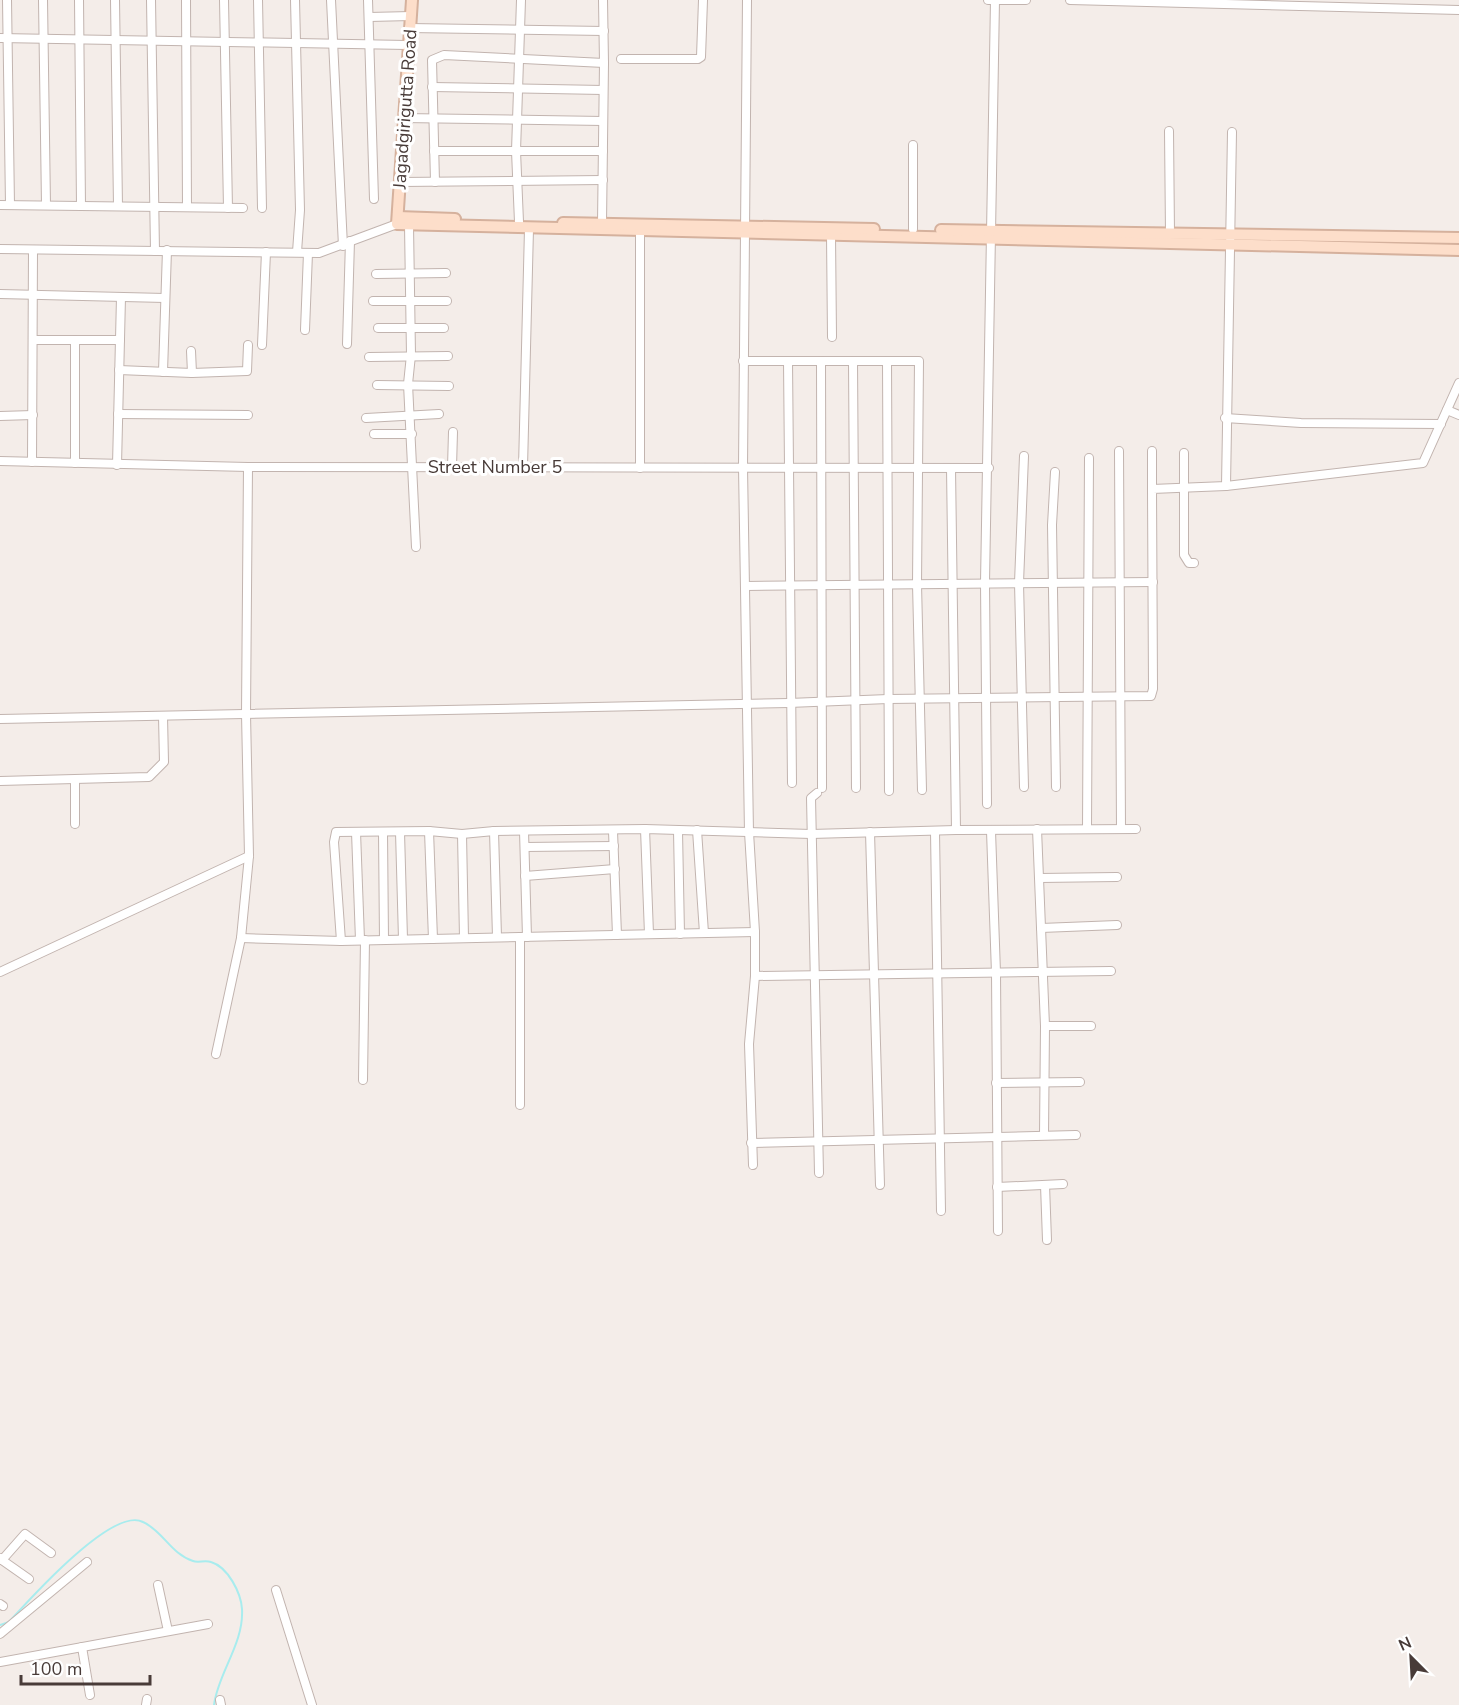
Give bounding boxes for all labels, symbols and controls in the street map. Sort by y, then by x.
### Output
street label: Jagadgirigutta Road [387,28,423,191]
street label: Street Number 5 [428,455,562,479]
north arrow [1381,1627,1441,1687]
text: N [1395,1632,1415,1657]
scale bar [21,1648,150,1686]
text: 100 m [30,1657,82,1681]

